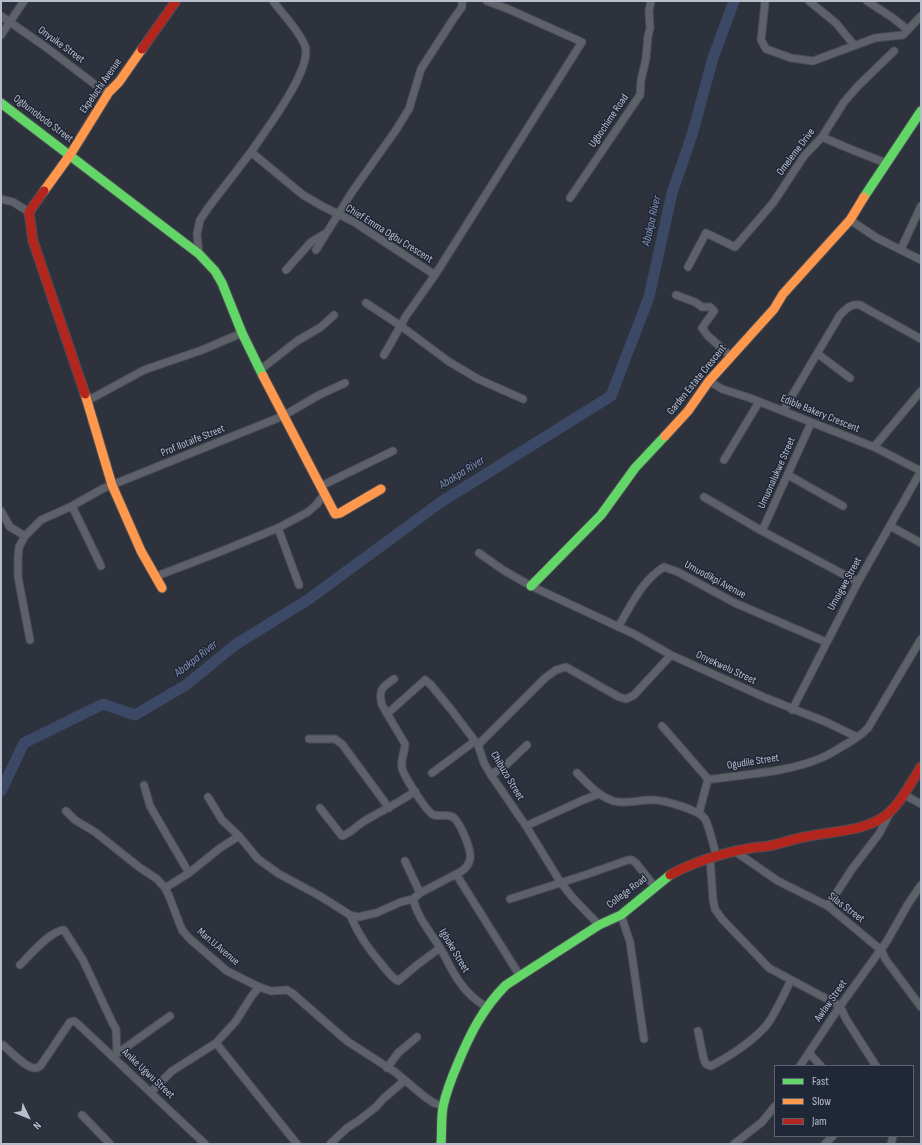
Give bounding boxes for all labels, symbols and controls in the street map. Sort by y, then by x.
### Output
street label: Onyuike Street [35,24,87,66]
street label: Ekpeluchi Avenue [77,56,125,116]
street label: Ogbunobodo Street [10,92,76,146]
street label: Ugbochime Road [586,92,632,150]
street label: Omeleme Drive [774,126,818,178]
water label: Abakpa River [639,194,665,248]
street label: Chief Emma Ogbu Crescent [343,202,435,266]
street label: Garden Estate Crescent [664,342,730,418]
street label: Edible Bakery Crescent [778,392,862,436]
street label: Prof Ilotaife Street [159,422,227,460]
street label: Umuonalukwe Street [755,435,799,511]
water label: Abakpa River [437,453,487,493]
street label: Umoigwe Street [825,555,865,613]
street label: Umuodikpi Avenue [682,558,748,602]
water label: Abakpa River [171,638,221,680]
street label: Onyekwelu Street [694,648,758,688]
street label: Chibuzo Street [487,749,527,803]
street label: Ogudile Street [726,751,780,773]
street label: College Road [604,873,650,911]
street label: Silas Street [825,890,867,926]
street label: Man.U.Avenue [194,925,242,969]
street label: Igboke Street [436,927,472,975]
street label: Awlaw Street [812,978,850,1024]
street label: Anike Ugwu Street [119,1046,177,1102]
legend [774,1065,914,1137]
text: Fast [812,1074,829,1089]
text: Slow [812,1094,831,1109]
north arrow [8,1097,48,1137]
text: Jam [812,1114,827,1129]
text: N [30,1119,44,1132]

